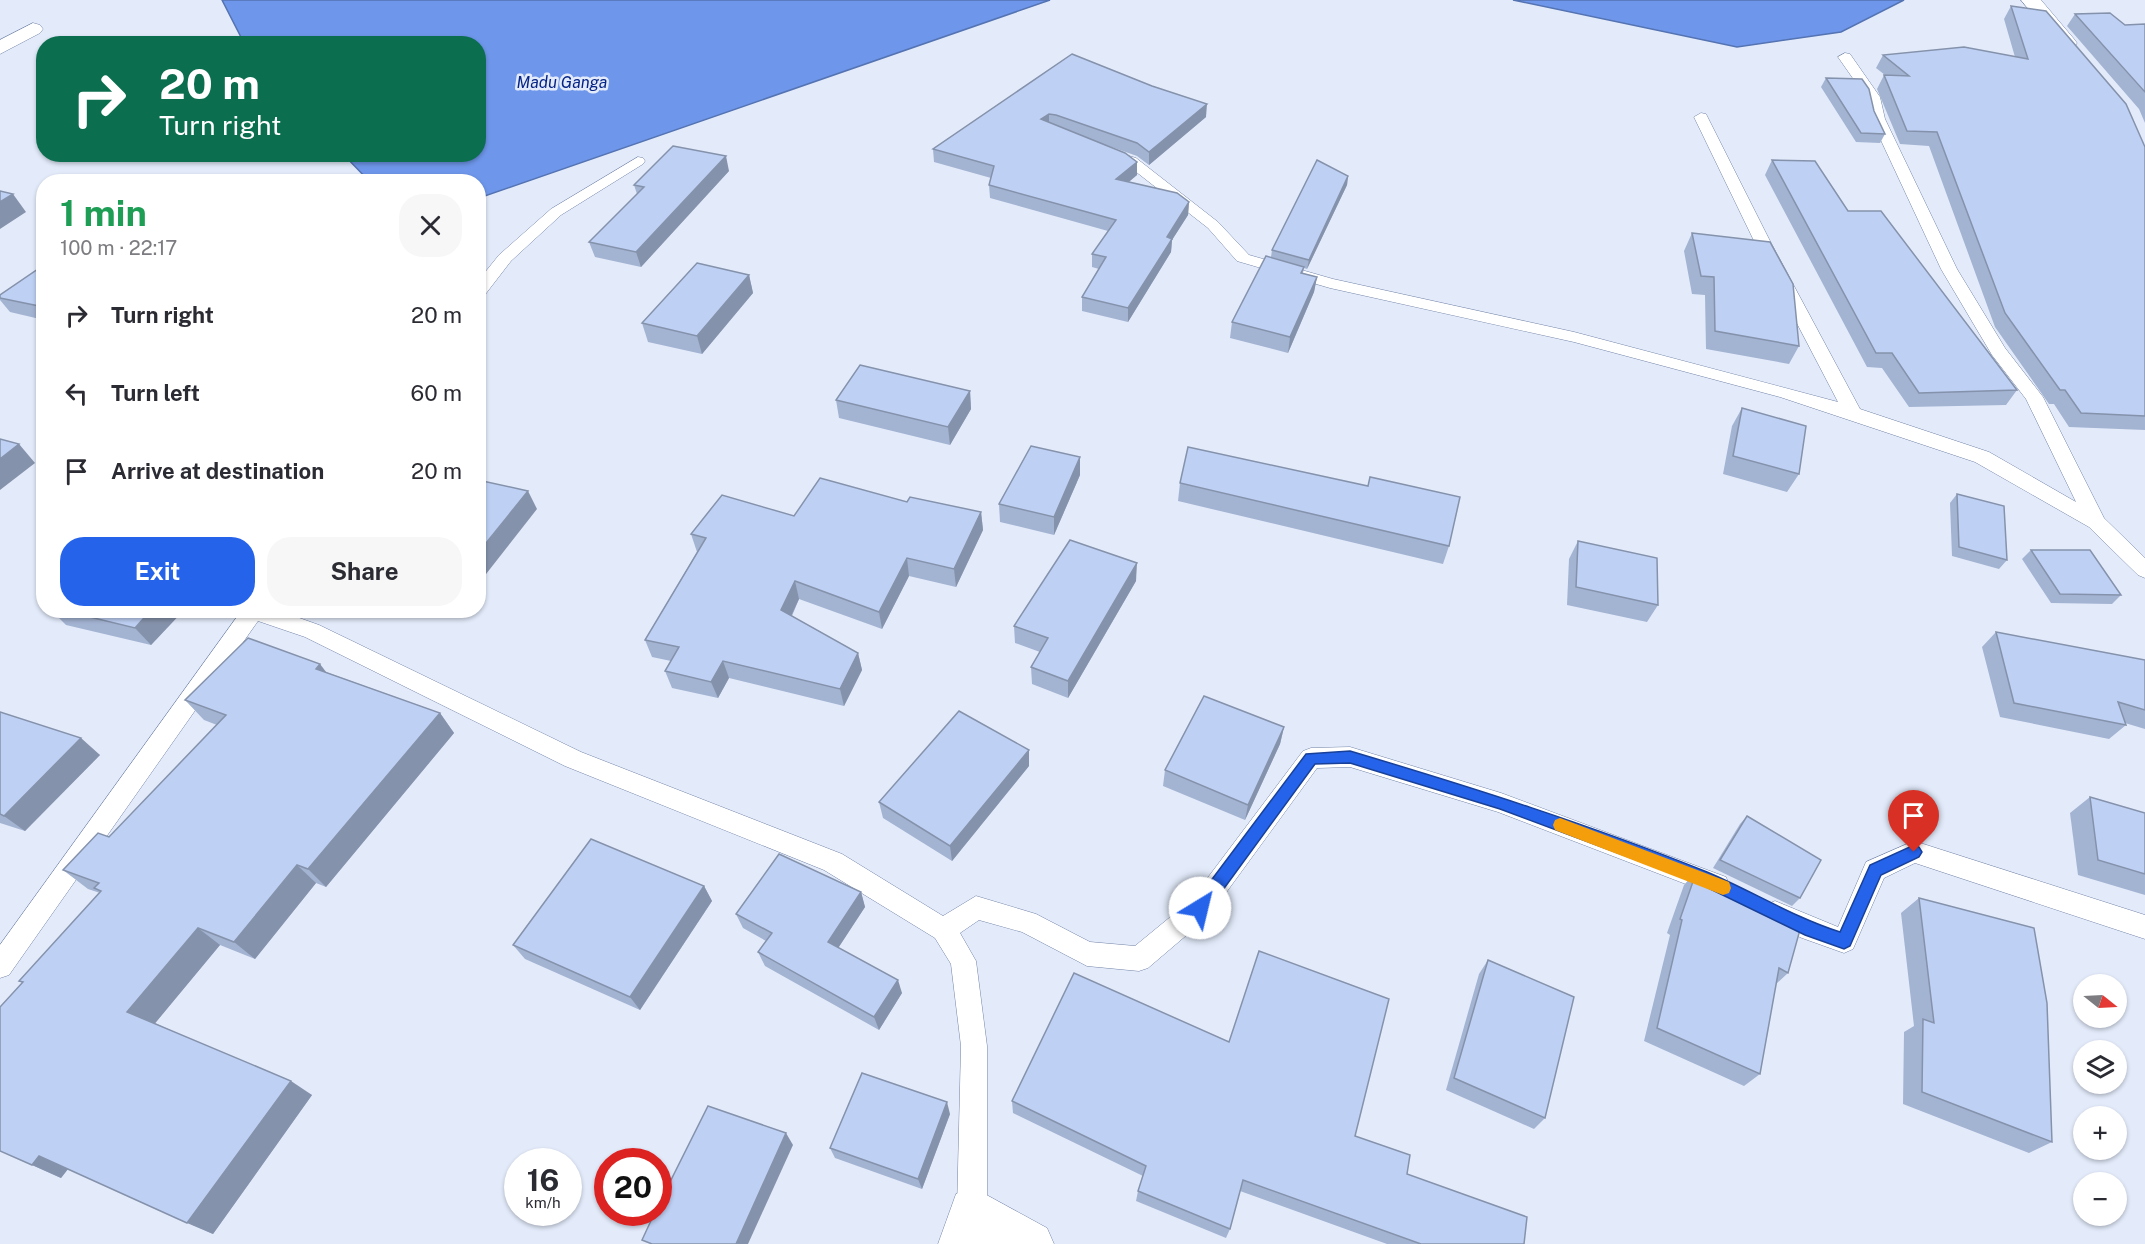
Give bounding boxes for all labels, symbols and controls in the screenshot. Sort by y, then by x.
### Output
text: 20 m [159,59,260,108]
icon: right [60,60,138,138]
water label: Madu Ganga [517,73,607,92]
text: Turn right [159,109,282,141]
text: 1 min [60,192,147,234]
button: close [399,194,462,257]
text: 100 m · 22:17 [60,236,177,260]
icon: right [60,299,93,332]
text: Turn right [111,302,214,328]
text: 20 m [411,302,462,328]
icon: left [60,377,93,410]
text: Turn left [111,380,200,406]
text: 60 m [411,380,462,406]
icon: arrive [60,455,93,488]
text: Arrive at destination [111,458,324,484]
text: 20 m [411,458,462,484]
button: Exit [60,537,255,606]
button: Share [267,537,462,606]
pin [1888,790,1939,852]
icon: arrive [1897,799,1930,832]
position arrow [1168,876,1232,940]
north arrow [2073,974,2127,1028]
map controls [2073,974,2127,1226]
button: layers [2073,1040,2127,1094]
button: + [2073,1106,2127,1160]
speed limit sign: 20 [594,1148,672,1226]
text: 16 [527,1162,559,1198]
button: − [2073,1172,2127,1226]
text: km/h [525,1194,561,1211]

